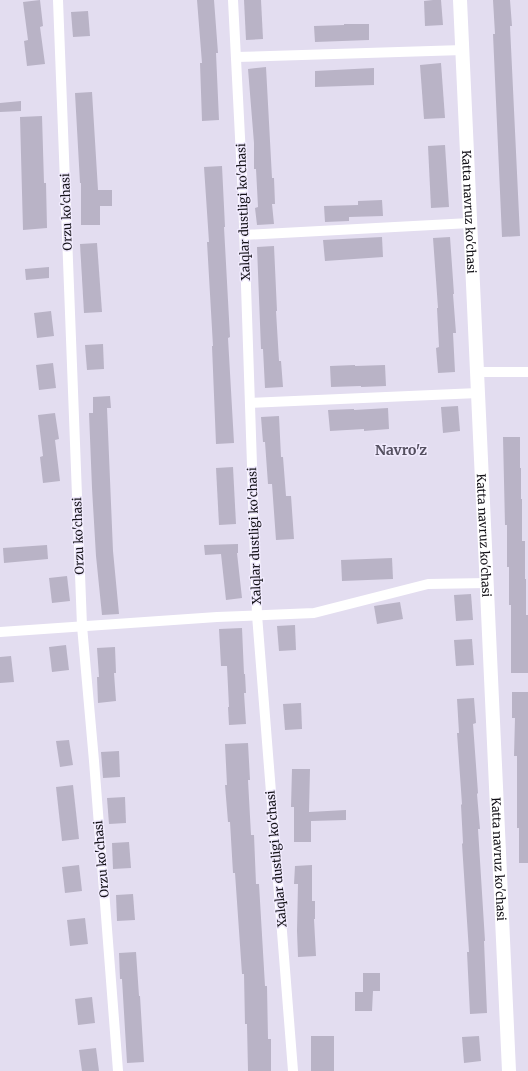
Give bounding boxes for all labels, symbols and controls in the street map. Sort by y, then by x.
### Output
street label: Xalqlar dustligi ko'chasi [233,143,253,281]
street label: Katta navruz ko'chasi [459,150,480,274]
street label: Orzu ko'chasi [57,173,75,251]
district label: Navro'z [375,441,427,459]
street label: Xalqlar dustligi ko'chasi [244,467,264,605]
street label: Katta navruz ko'chasi [474,473,495,598]
street label: Orzu ko'chasi [69,497,87,575]
street label: Xalqlar dustligi ko'chasi [263,790,289,928]
street label: Katta navruz ko'chasi [489,797,510,921]
street label: Orzu ko'chasi [90,820,112,898]

